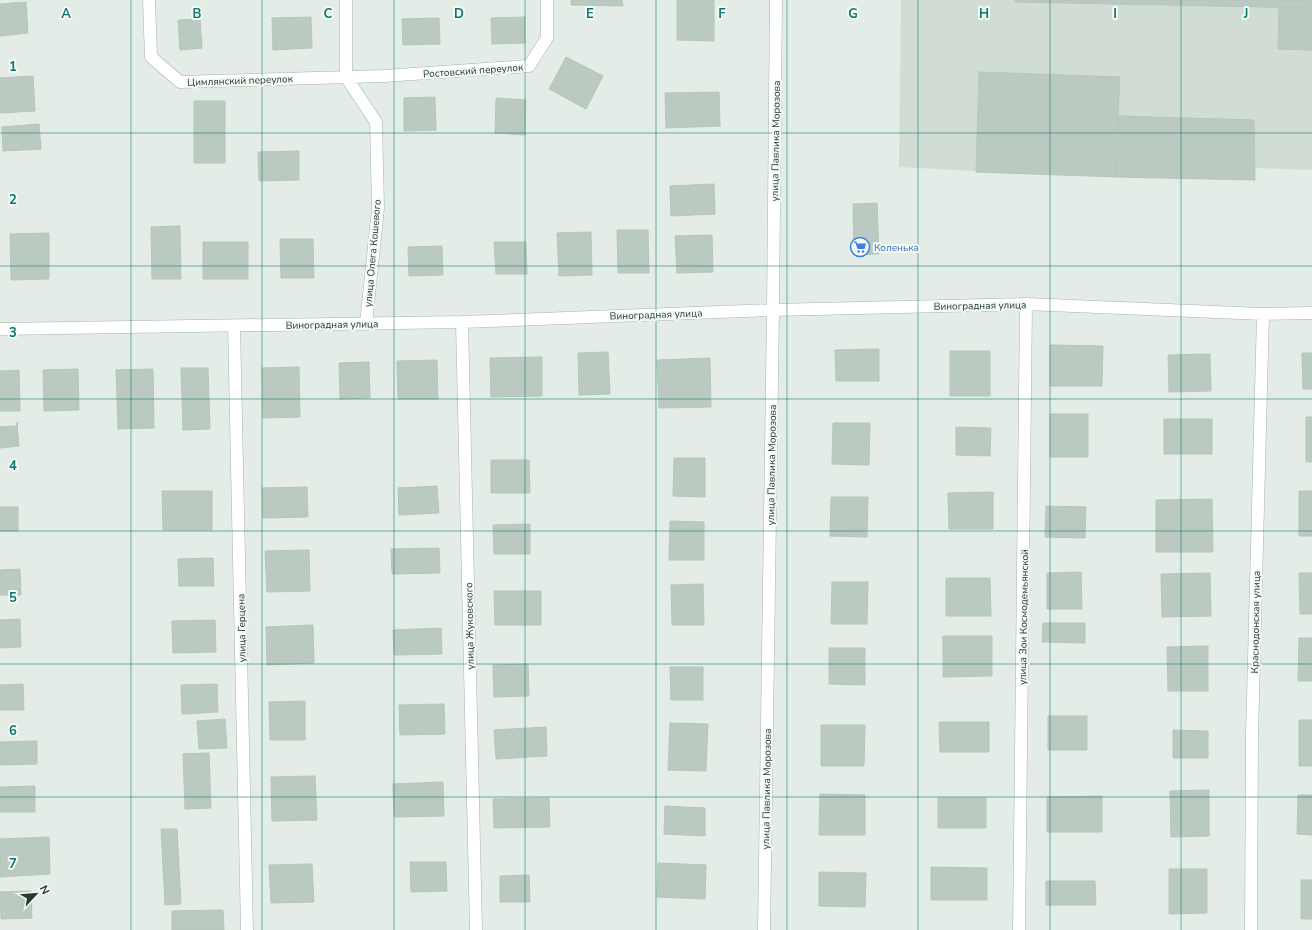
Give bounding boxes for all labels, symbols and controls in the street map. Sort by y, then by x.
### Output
text: A [61,5,71,23]
text: B [193,5,202,23]
text: C [324,5,333,23]
text: D [454,5,464,23]
text: E [586,5,594,23]
text: F [718,5,726,23]
text: G [848,5,858,23]
text: H [979,5,989,23]
text: I [1113,5,1117,23]
text: J [1243,5,1248,23]
text: 1 [9,58,17,76]
street label: Ростовский переулок [422,60,524,81]
street label: Цимлянский переулок [187,72,294,90]
street label: улица Павлика Морозова [768,80,784,202]
text: 2 [9,191,17,209]
street label: улица Олега Кошевого [361,198,385,308]
supermarket icon: Коленька [849,236,871,258]
place label: Коленька [874,241,919,255]
street label: Виноградная улица [933,298,1027,314]
street label: Виноградная улица [609,306,703,324]
street label: Виноградная улица [285,317,379,333]
text: 3 [9,324,17,342]
street label: улица Павлика Морозова [764,404,780,526]
text: 4 [9,457,17,475]
street label: улица Зои Космодемьянской [1016,549,1032,685]
street label: Краснодонская улица [1248,571,1264,673]
street label: улица Жуковского [462,582,478,670]
text: 5 [9,589,17,607]
street label: улица Герцена [234,594,250,662]
text: 6 [9,722,17,740]
street label: улица Павлика Морозова [759,728,775,850]
text: 7 [9,855,17,873]
north arrow [16,874,56,914]
text: N [36,883,53,897]

